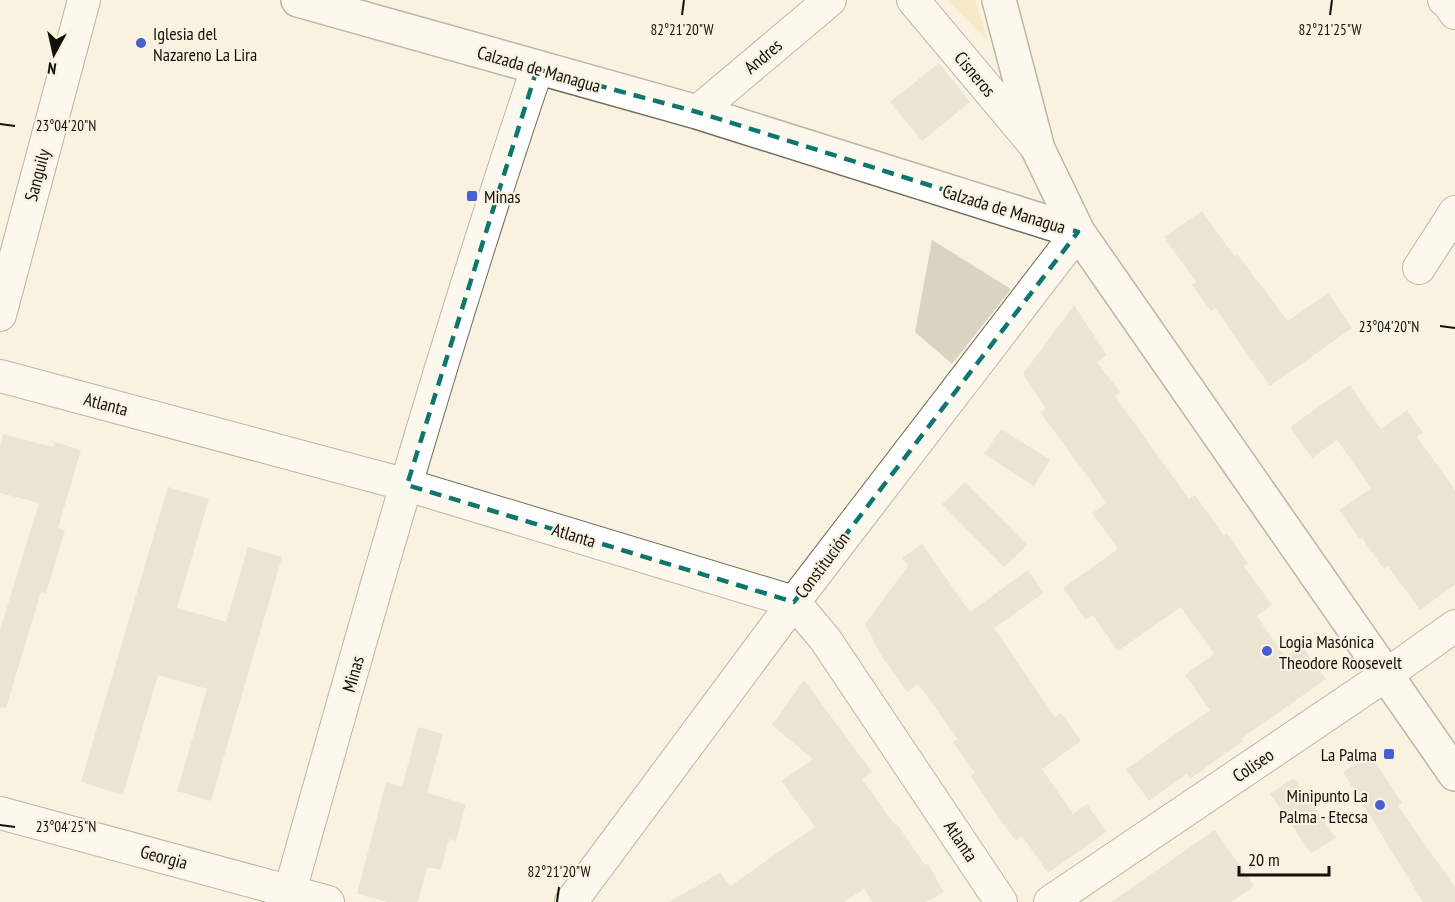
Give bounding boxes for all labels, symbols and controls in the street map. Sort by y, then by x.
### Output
text: 82°21'20"W [650,20,714,39]
text: 82°21'25"W [1298,20,1362,39]
place label: Iglesia del Nazareno La Lira [153,22,257,66]
north arrow [24,24,84,84]
street label: Andres [739,33,787,79]
marker: Iglesia del Nazareno La Lira [134,36,148,50]
street label: Calzada de Managua [475,40,603,98]
street label: Cisneros [949,47,1001,101]
text: N [46,58,58,79]
text: 23°04'20"N [36,116,96,135]
street label: Sanguily [19,146,55,204]
street label: Calzada de Managua [940,179,1068,239]
place label: Minas [484,185,521,208]
marker: Minas [465,189,479,203]
text: 23°04'20"N [1359,317,1419,336]
street label: Atlanta [81,387,131,421]
street label: Atlanta [549,517,599,553]
street label: Constitución [790,527,854,603]
place label: Logia Masónica Theodore Roosevelt [1279,630,1402,674]
marker: Logia Masónica Theodore Roosevelt [1260,644,1274,658]
street label: Minas [337,653,369,695]
street label: Coliseo [1228,743,1278,787]
place label: La Palma [1321,743,1377,766]
marker: La Palma [1382,747,1396,761]
place label: Minipunto La Palma - Etecsa [1279,784,1368,828]
marker: Minipunto La Palma - Etecsa [1373,798,1387,812]
street label: Atlanta [939,816,983,866]
text: 23°04'25"N [36,817,96,836]
scale bar [1239,839,1329,877]
street label: Georgia [138,840,190,874]
text: 20 m [1248,848,1280,871]
text: 82°21'20"W [527,862,591,881]

